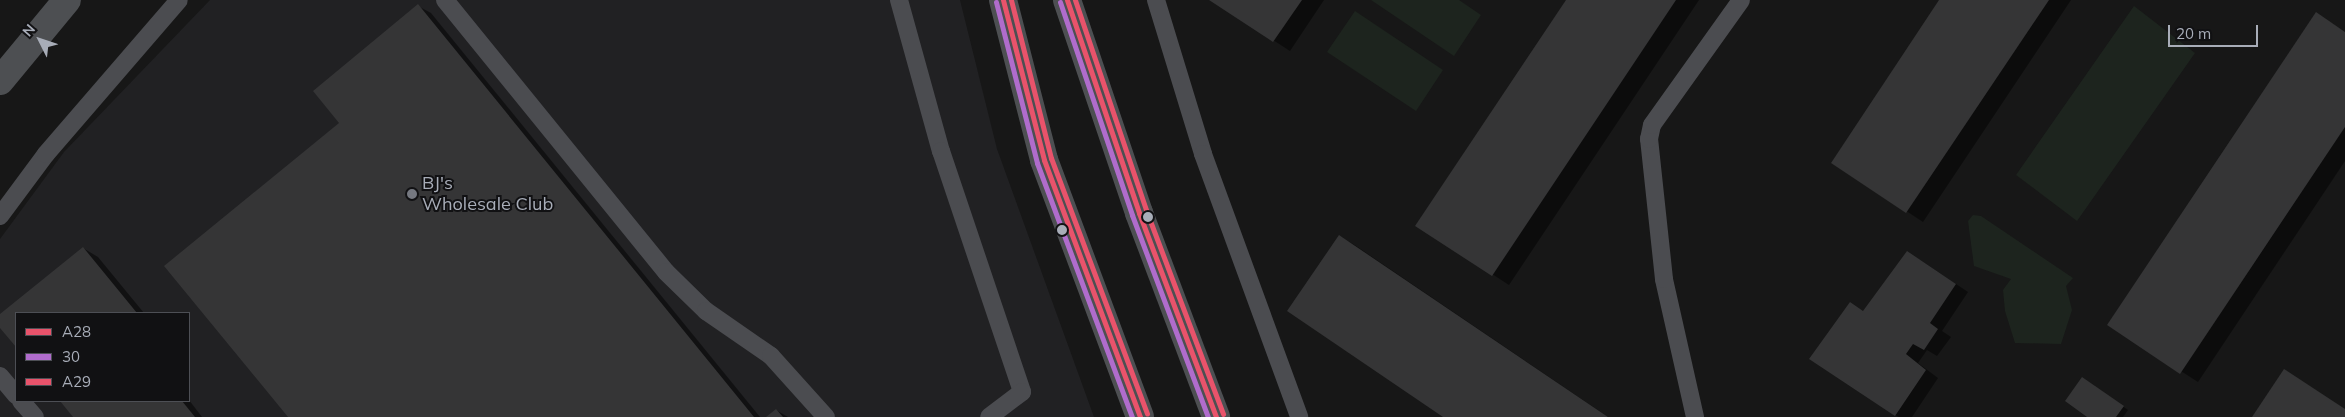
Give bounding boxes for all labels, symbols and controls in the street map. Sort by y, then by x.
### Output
north arrow [15,15,65,65]
scale bar [2170,15,2260,47]
text: N [18,20,39,40]
text: 20 m [2176,24,2211,43]
place label: BJ's Wholesale Club [422,173,553,215]
marker: BJ's Wholesale Club [406,188,418,200]
unlabelled marker [1143,212,1153,222]
unlabelled marker [1057,225,1067,235]
legend [15,312,190,402]
text: A28 [62,322,91,341]
text: 30 [62,347,80,366]
text: A29 [62,372,91,391]

